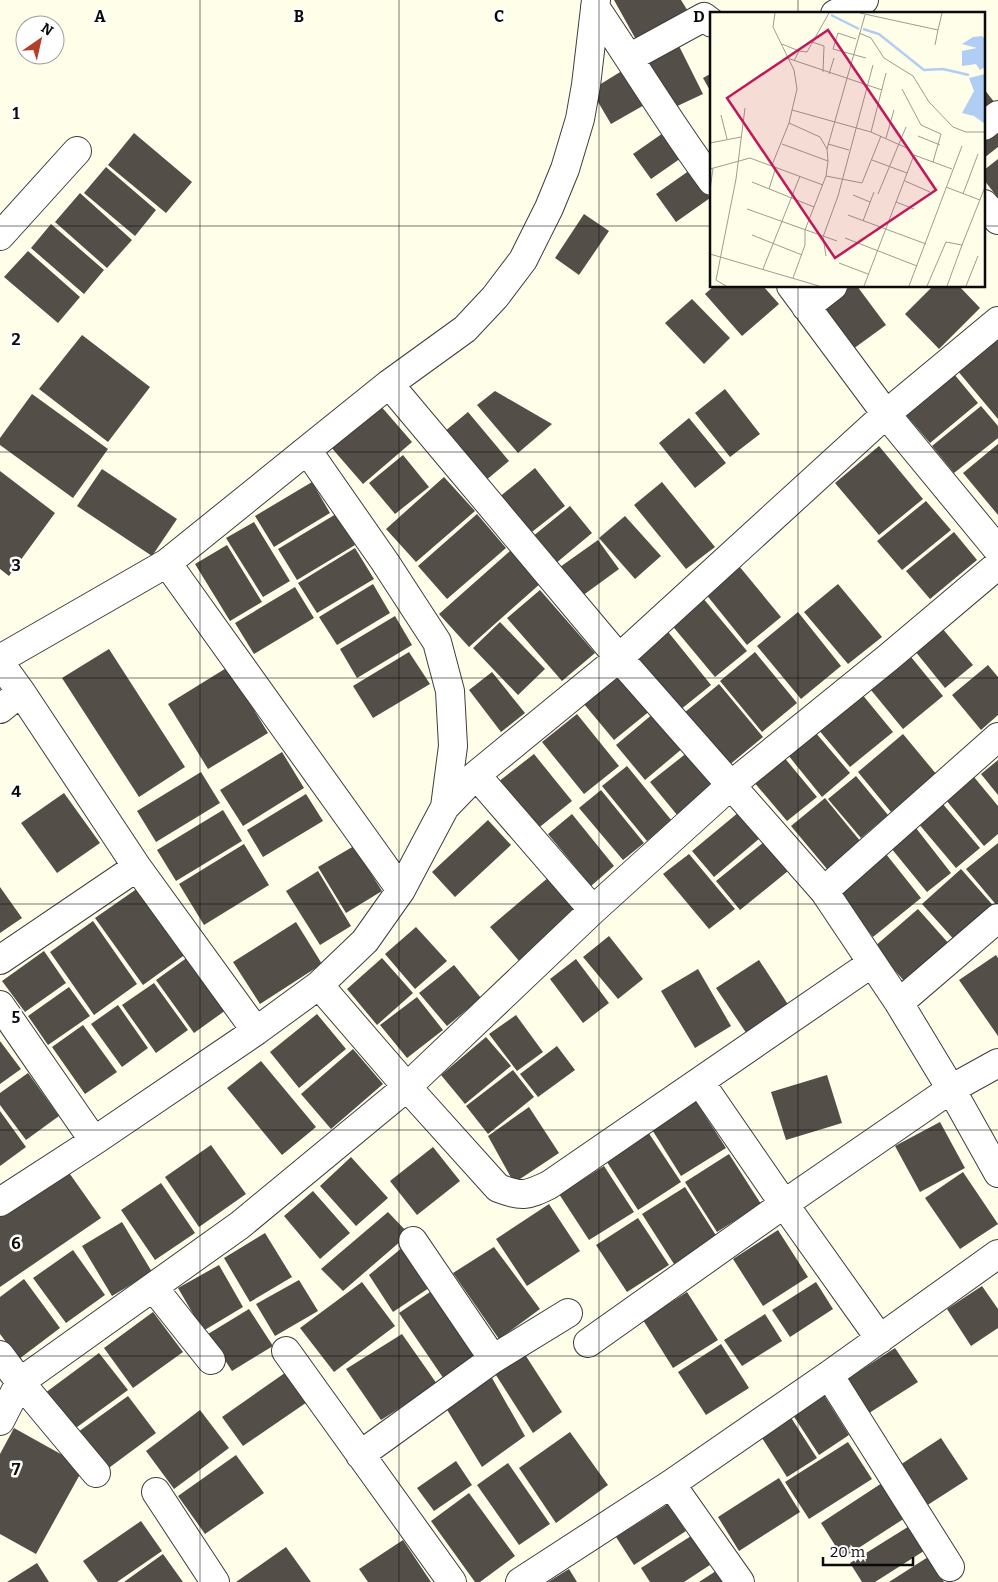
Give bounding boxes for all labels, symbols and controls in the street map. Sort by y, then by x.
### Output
text: A [94,7,106,26]
text: B [294,7,304,26]
text: C [494,7,504,26]
text: D [693,7,705,26]
inset map [710,12,986,288]
north arrow [15,15,65,65]
text: N [38,20,56,40]
text: 1 [13,104,20,123]
text: 2 [11,330,21,349]
text: 3 [11,556,21,575]
text: 4 [11,782,21,801]
text: 5 [12,1008,21,1027]
text: 6 [11,1234,21,1253]
text: 7 [12,1460,21,1479]
scale bar [823,1534,913,1566]
text: 20 m [830,1543,866,1561]

